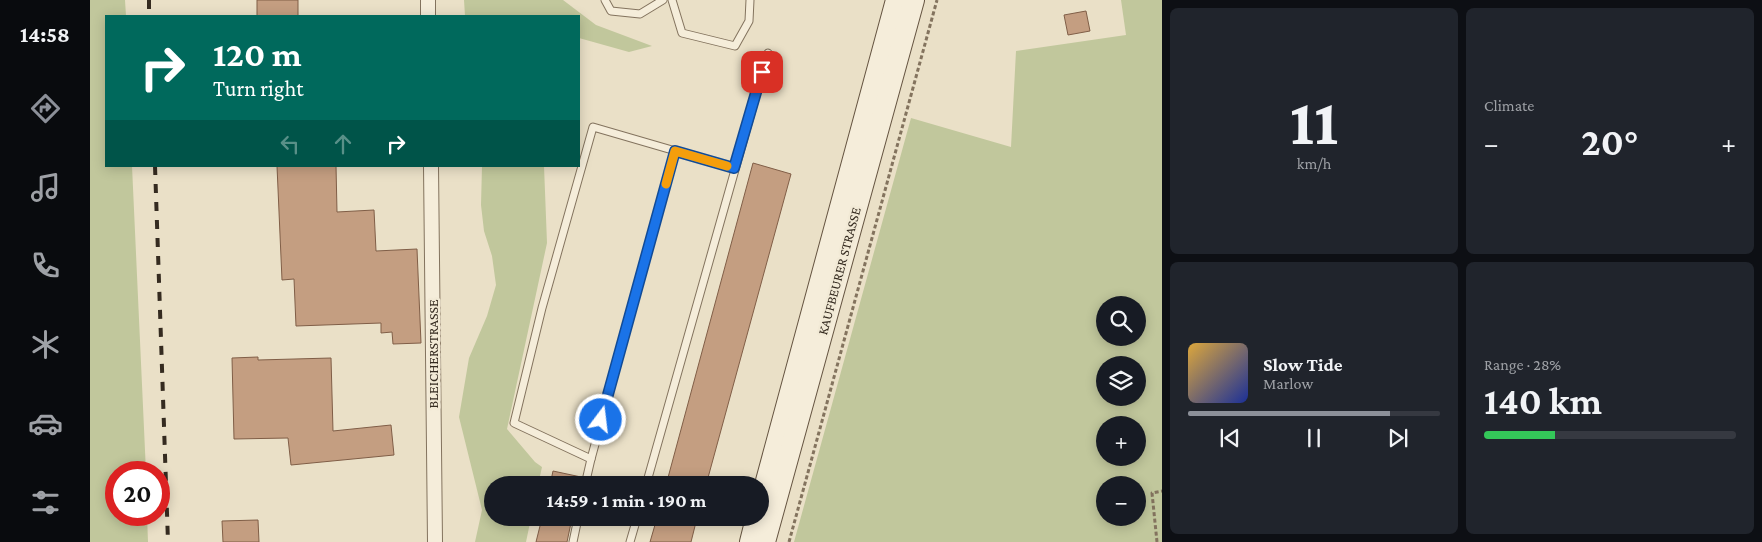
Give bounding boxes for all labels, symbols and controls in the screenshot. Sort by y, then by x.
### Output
text: 14:58 [20,22,70,47]
icon: right [130,35,195,100]
text: 120 m [213,35,302,74]
pin [741,51,783,93]
icon: arrive [748,58,776,86]
text: Turn right [213,76,304,101]
text: 11 [1290,86,1338,158]
icon: directions [28,91,63,126]
text: Climate [1484,97,1534,114]
text: 20° [1581,121,1639,163]
text: − [1484,128,1499,159]
text: + [1721,128,1736,159]
icon: left [276,130,304,158]
icon: ahead [329,130,357,158]
icon: right [382,130,410,158]
text: km/h [1297,155,1331,172]
icon: music [28,170,63,205]
street label: KAUFBEURER STRASSE [814,205,864,337]
icon: phone [28,248,63,283]
map controls [1096,296,1146,526]
button: search [1096,296,1146,346]
street label: BLEICHERSTRASSE [425,299,441,409]
icon: climate [28,327,63,362]
text: Slow Tide [1263,354,1343,375]
button: layers [1096,356,1146,406]
text: Range · 28% [1484,356,1561,373]
text: Marlow [1263,375,1313,392]
text: 140 km [1484,380,1602,422]
position arrow [574,393,626,445]
icon: car [28,406,63,441]
button: + [1096,416,1146,466]
icon: previous [1216,424,1244,452]
icon: pause [1300,424,1328,452]
icon: next [1384,424,1412,452]
speed limit sign: 20 [105,461,170,526]
button: − [1096,476,1146,526]
icon: filters [28,485,63,520]
text: 14:59 · 1 min · 190 m [547,490,706,511]

